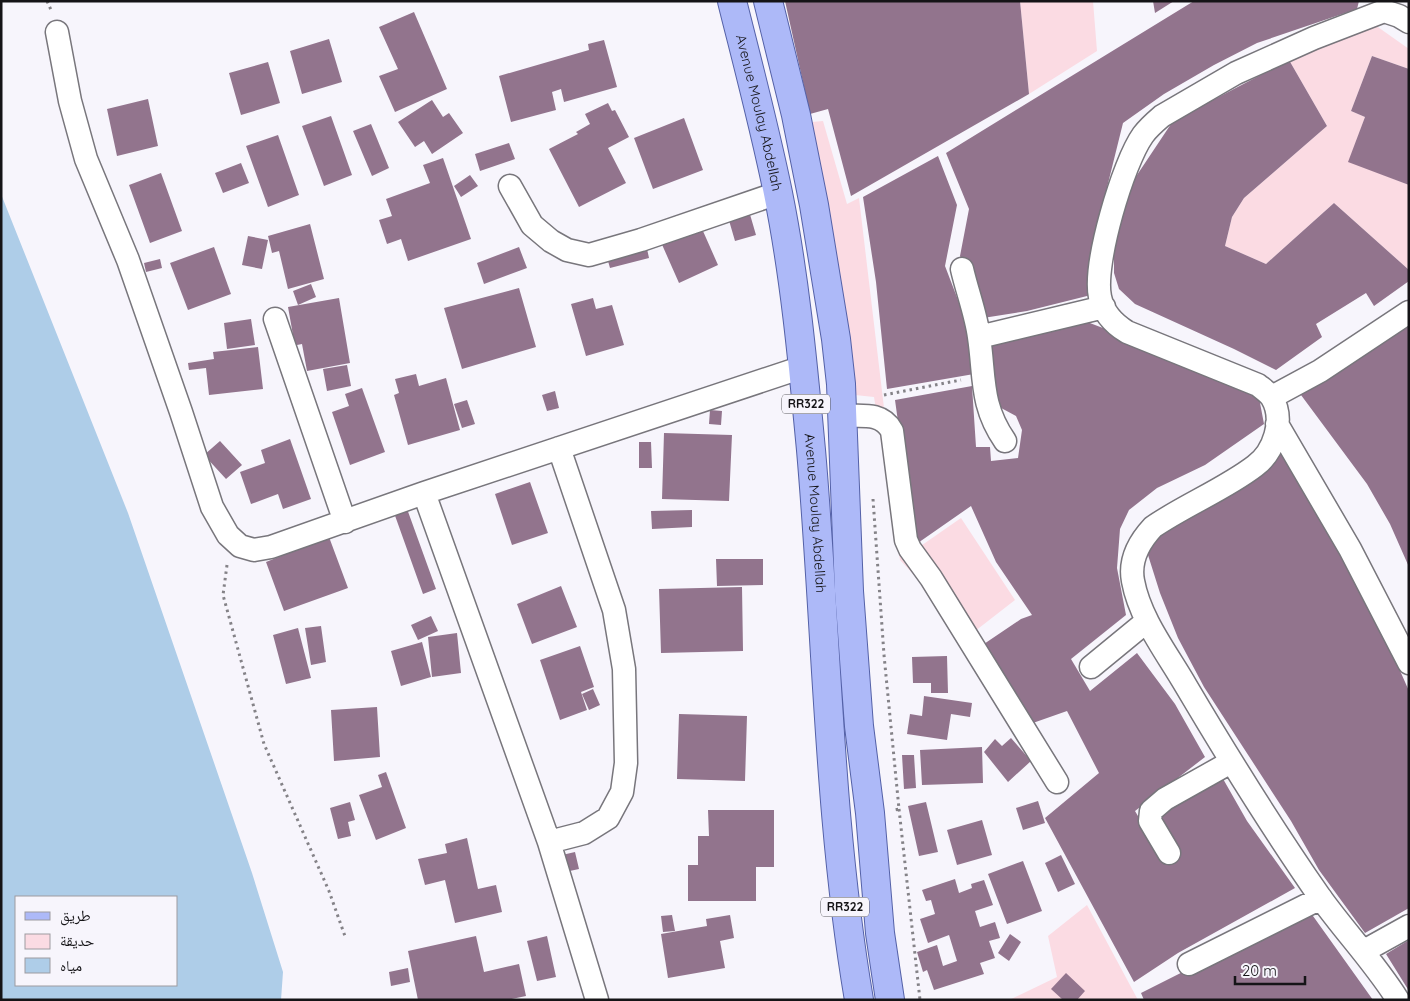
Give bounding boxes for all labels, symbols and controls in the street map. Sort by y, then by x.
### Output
street label: Avenue Moulay Abdellah [732,33,786,192]
road number: RR322 [782,394,830,414]
street label: Avenue Moulay Abdellah [800,433,830,594]
legend [15,896,178,986]
road number: RR322 [821,898,869,916]
text: طريق [60,906,91,926]
text: حديقة [60,931,95,950]
scale bar [1235,954,1305,986]
text: مياه [60,956,82,975]
text: 20 m [1242,961,1277,980]

